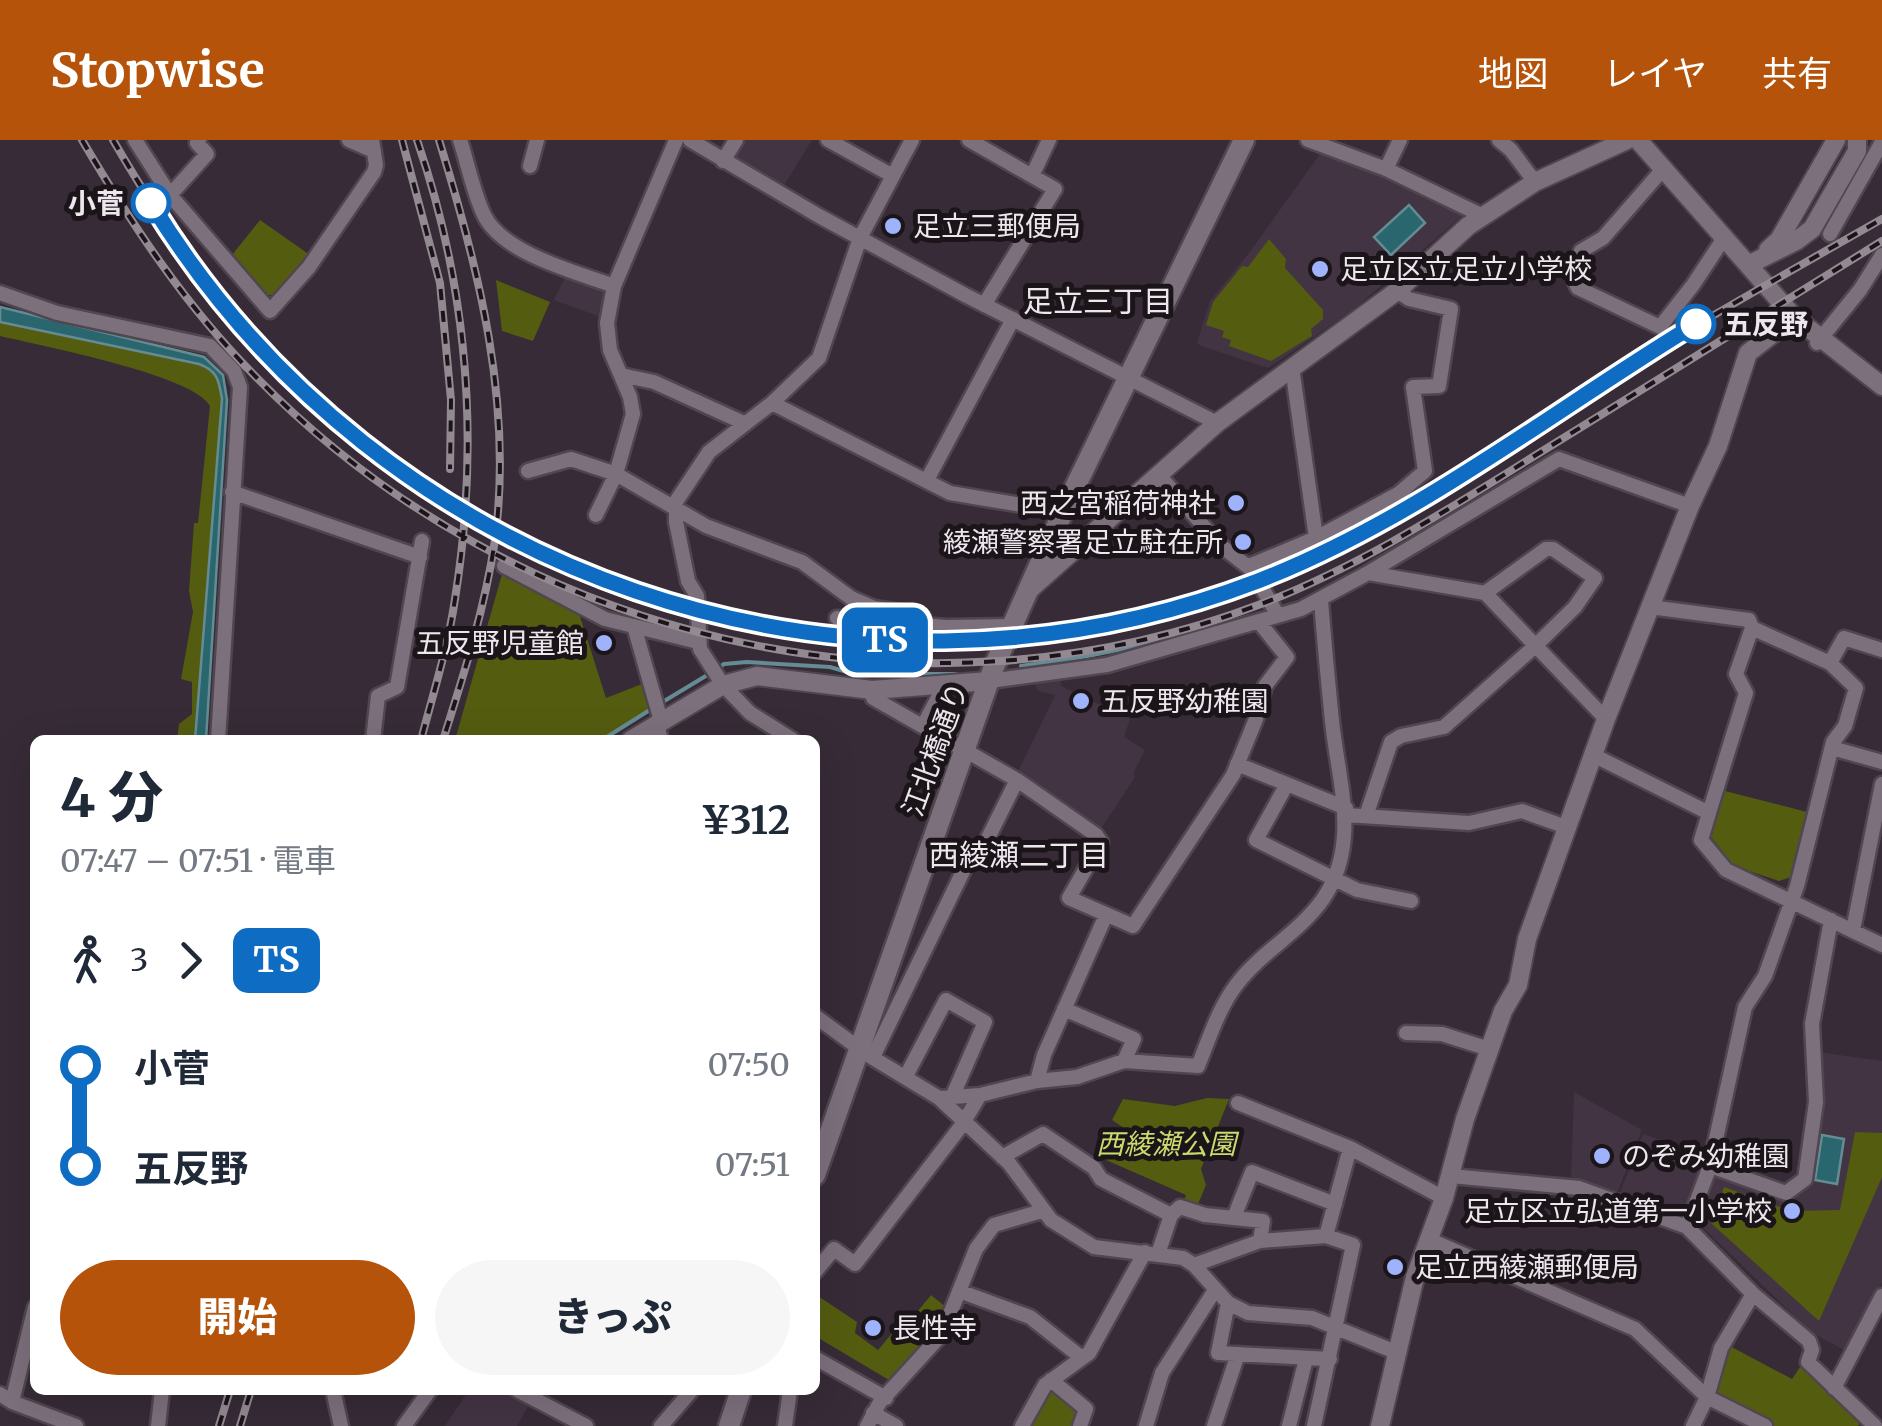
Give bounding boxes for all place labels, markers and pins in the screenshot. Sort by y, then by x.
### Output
marker: 小菅 [132,184,170,222]
place label: 小菅 [68,185,124,221]
place label: 足立三郵便局 [913,208,1081,244]
marker: 足立三郵便局 [882,215,904,237]
place label: 足立区立足立小学校 [1340,251,1592,287]
marker: 足立区立足立小学校 [1309,258,1331,280]
marker: 五反野 [1677,305,1715,343]
place label: 五反野 [1724,306,1808,342]
place label: 西之宮稲荷神社 [1020,485,1216,521]
marker: 西之宮稲荷神社 [1225,492,1247,514]
place label: 綾瀬警察署足立駐在所 [943,524,1223,560]
marker: 綾瀬警察署足立駐在所 [1232,531,1254,553]
place label: 五反野児童館 [416,625,584,661]
marker: 五反野児童館 [593,632,615,654]
place label: 五反野幼稚園 [1101,683,1269,719]
marker: 五反野幼稚園 [1070,690,1092,712]
place label: のぞみ幼稚園 [1622,1138,1790,1174]
marker: のぞみ幼稚園 [1591,1145,1613,1167]
place label: 足立区立弘道第一小学校 [1464,1193,1772,1229]
marker: 足立区立弘道第一小学校 [1781,1200,1803,1222]
place label: 足立西綾瀬郵便局 [1415,1249,1639,1285]
marker: 足立西綾瀬郵便局 [1384,1256,1406,1278]
place label: 長性寺 [893,1310,977,1346]
marker: 長性寺 [862,1317,884,1339]

